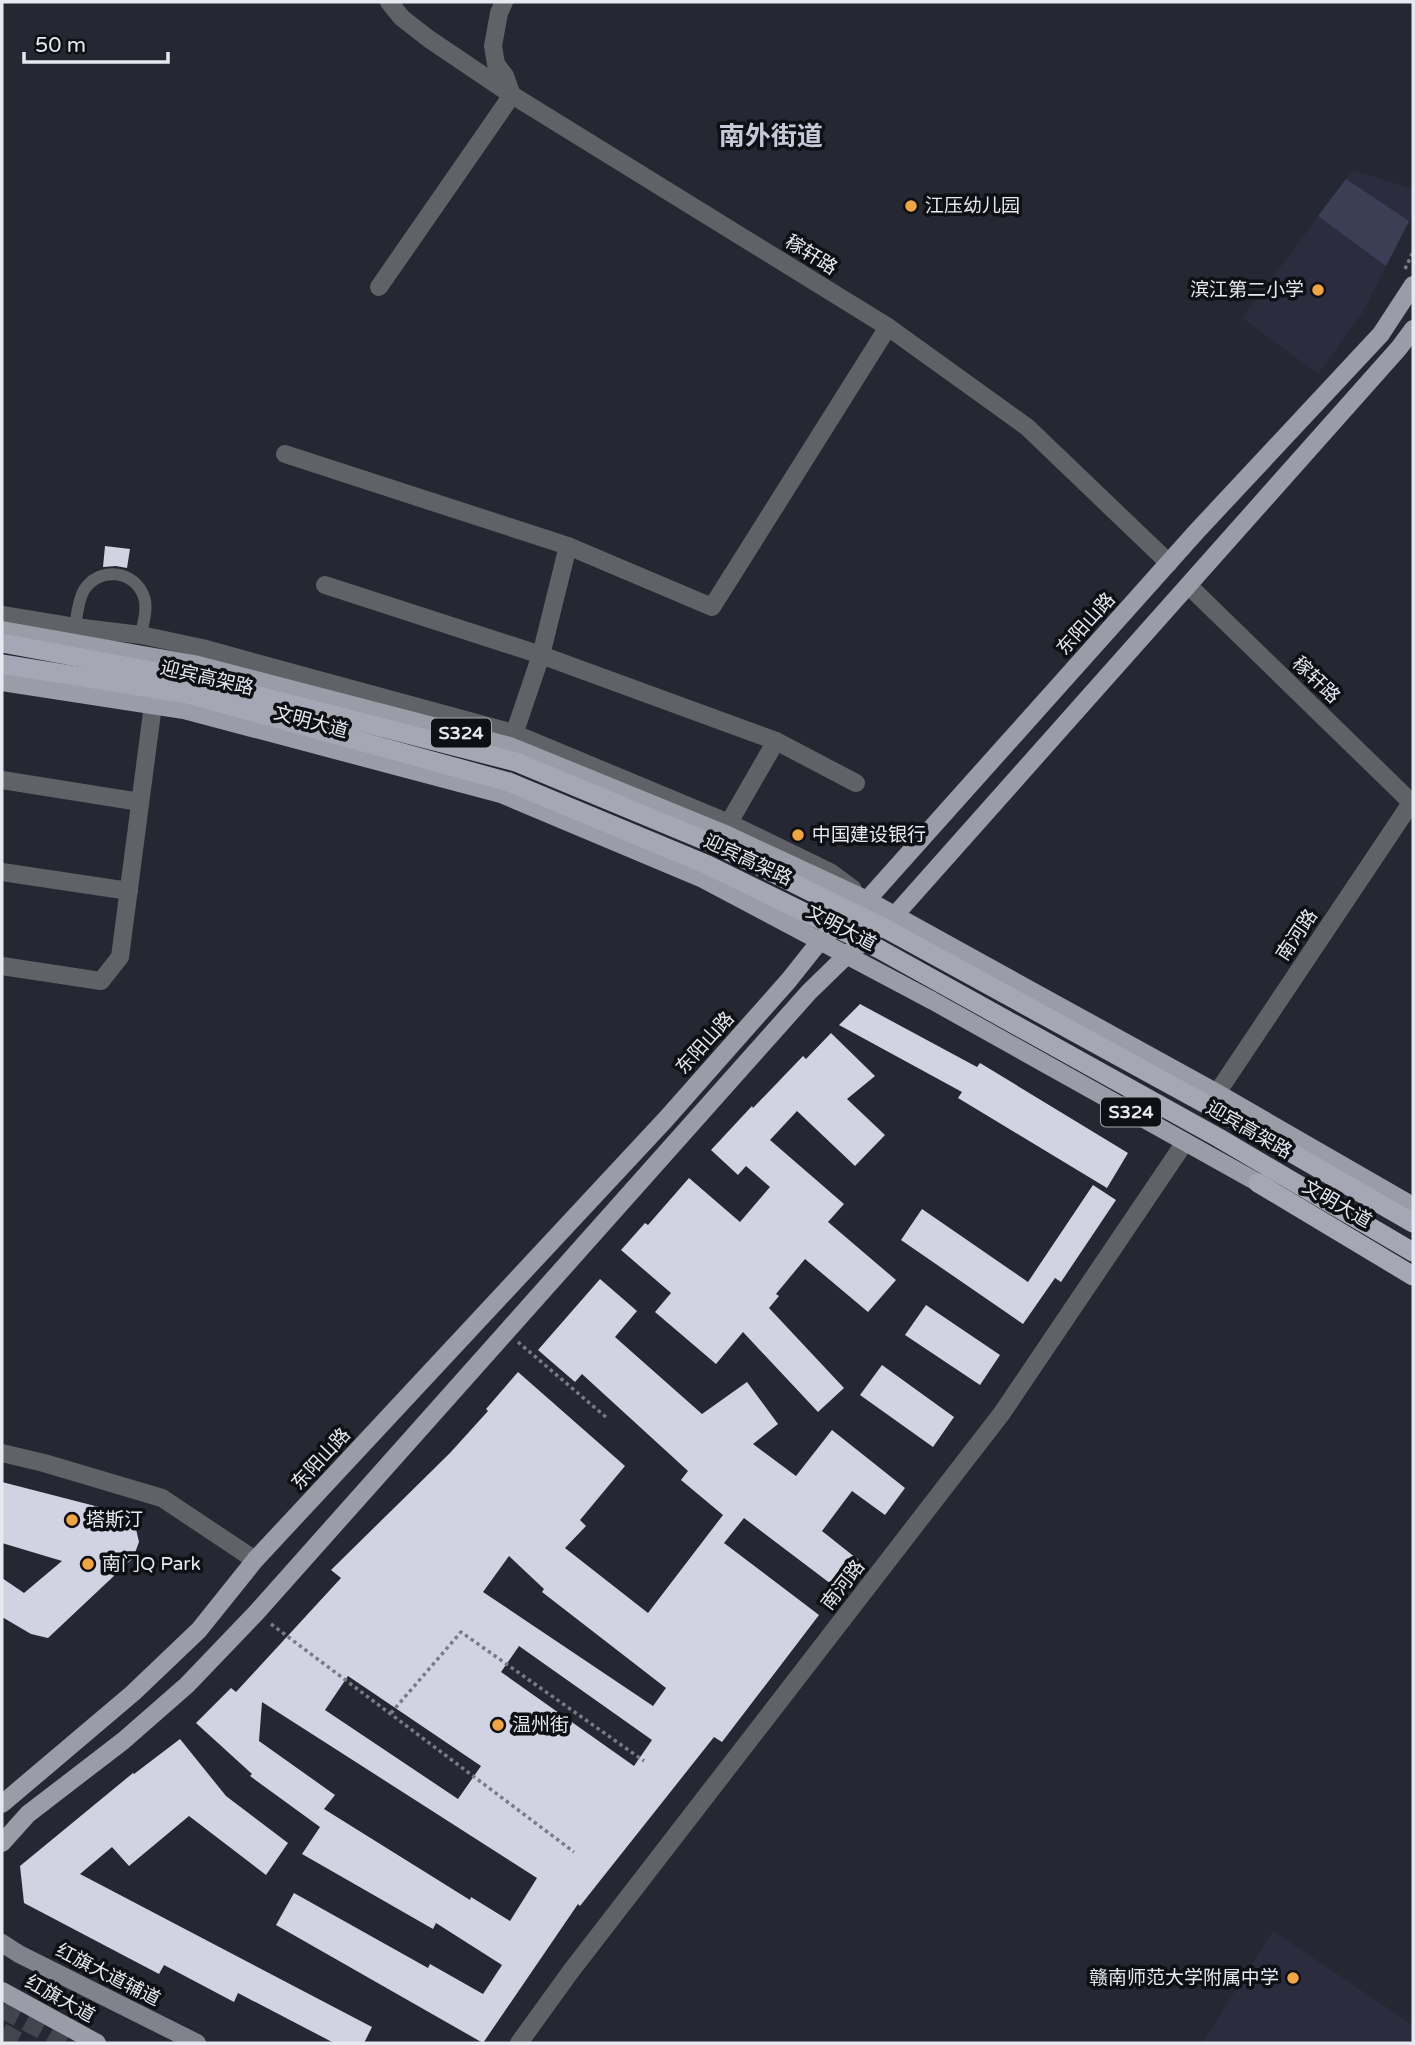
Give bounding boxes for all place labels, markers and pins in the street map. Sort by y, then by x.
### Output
place label: 江压幼儿园 [925,195,1020,217]
marker: 江压幼儿园 [903,198,919,214]
place label: 滨江第二小学 [1190,279,1304,301]
marker: 滨江第二小学 [1310,282,1326,298]
place label: 中国建设银行 [812,824,926,846]
marker: 中国建设银行 [790,827,806,843]
place label: 塔斯汀 [86,1509,143,1531]
marker: 塔斯汀 [64,1512,80,1528]
place label: 南门Q Park [102,1553,201,1575]
marker: 南门Q Park [80,1556,96,1572]
place label: 温州街 [512,1714,569,1736]
marker: 温州街 [490,1717,506,1733]
place label: 赣南师范大学附属中学 [1089,1967,1279,1989]
marker: 赣南师范大学附属中学 [1285,1970,1301,1986]

